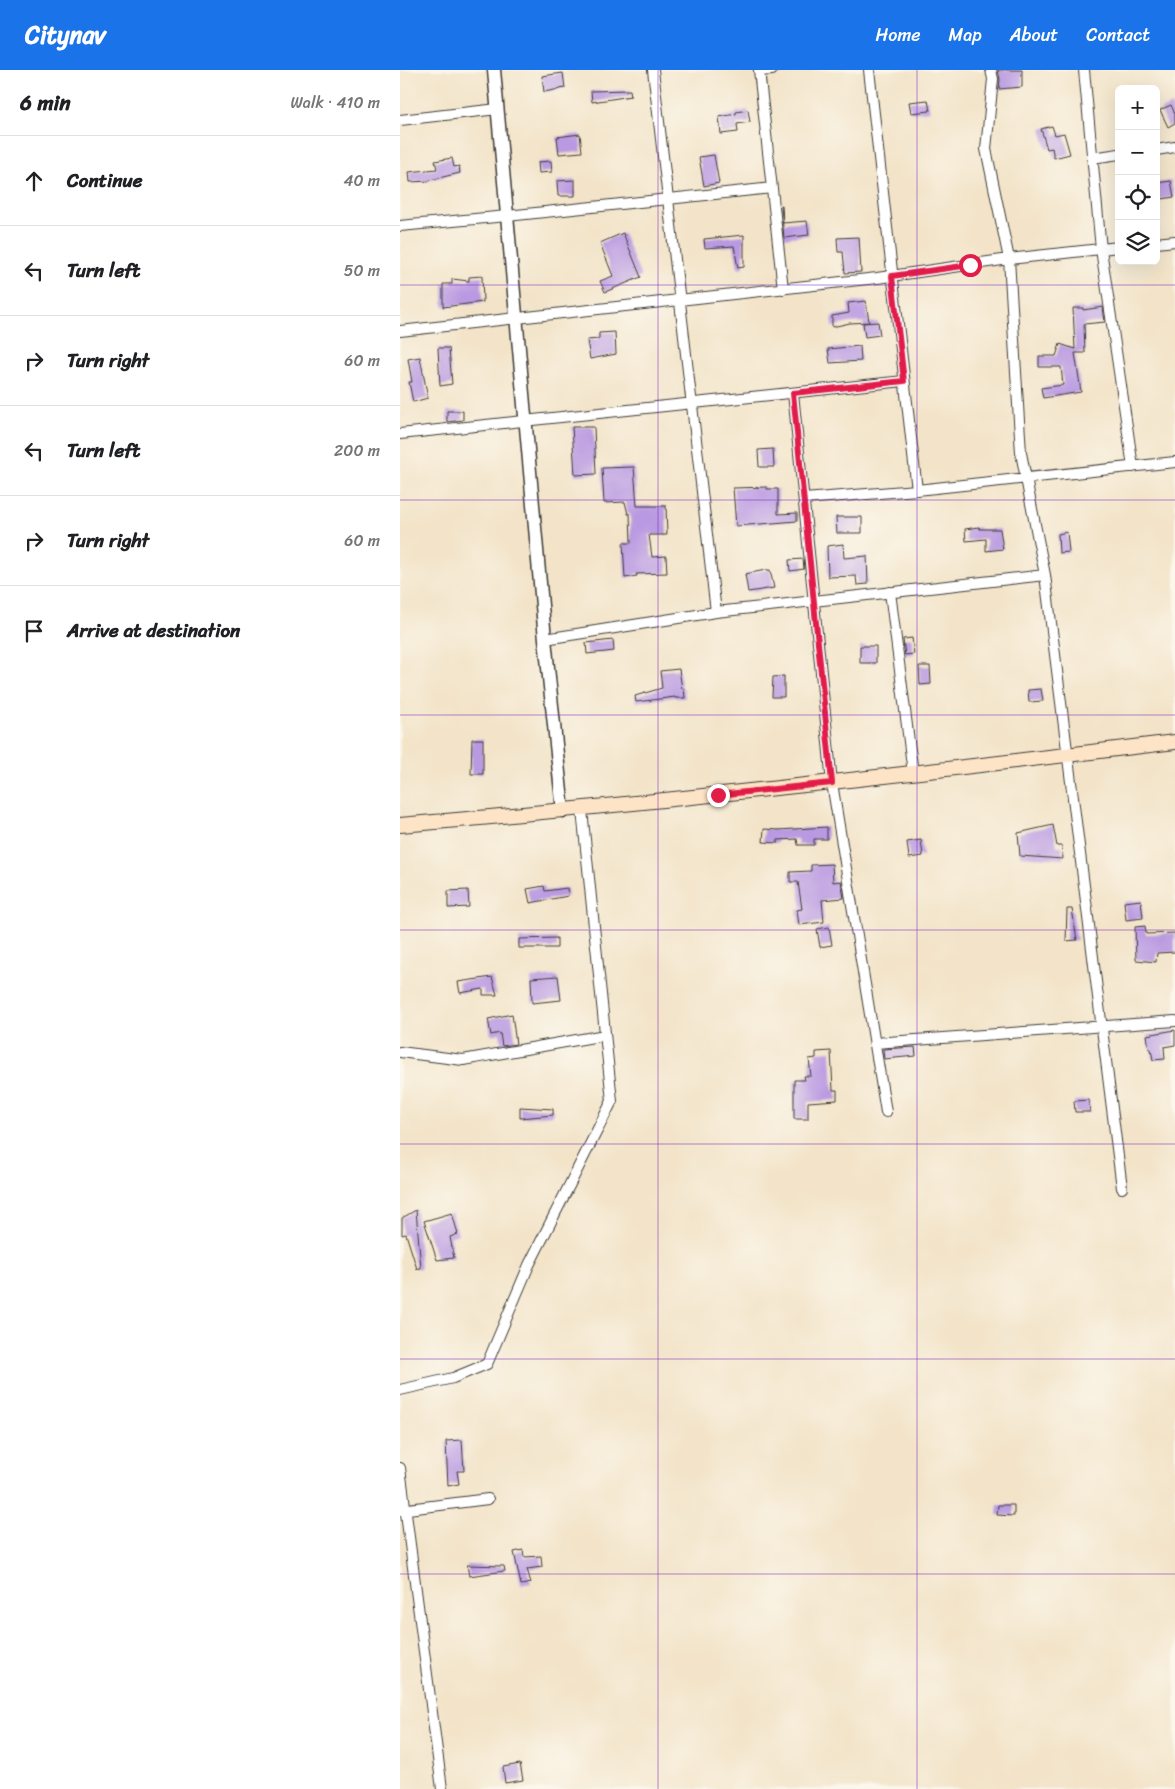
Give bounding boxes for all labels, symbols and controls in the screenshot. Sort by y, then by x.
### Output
text: Citynav [25,14,106,56]
text: Home [876,19,921,51]
text: Map [949,19,982,51]
text: About [1010,19,1058,51]
text: Contact [1086,19,1150,51]
text: 6 min [20,84,71,122]
map controls [1115,85,1160,265]
button: + [1115,85,1160,130]
text: Walk · 410 m [291,88,380,117]
button: − [1115,130,1160,175]
text: Continue [67,164,143,197]
text: 40 m [343,166,380,195]
icon: ahead [20,167,48,195]
button: locate [1115,175,1160,220]
button: layers [1115,220,1160,265]
text: Turn left [67,254,140,287]
route start [959,254,982,277]
text: 50 m [344,256,380,285]
icon: left [20,257,48,285]
text: Turn right [67,344,149,377]
text: 60 m [344,346,380,375]
icon: right [20,347,48,375]
text: Turn left [67,434,140,467]
text: 200 m [334,436,380,465]
icon: left [20,437,48,465]
text: Turn right [67,524,149,557]
text: 60 m [344,526,380,555]
icon: right [20,527,48,555]
text: Arrive at destination [67,614,240,647]
icon: arrive [20,617,48,645]
route end [707,784,730,807]

